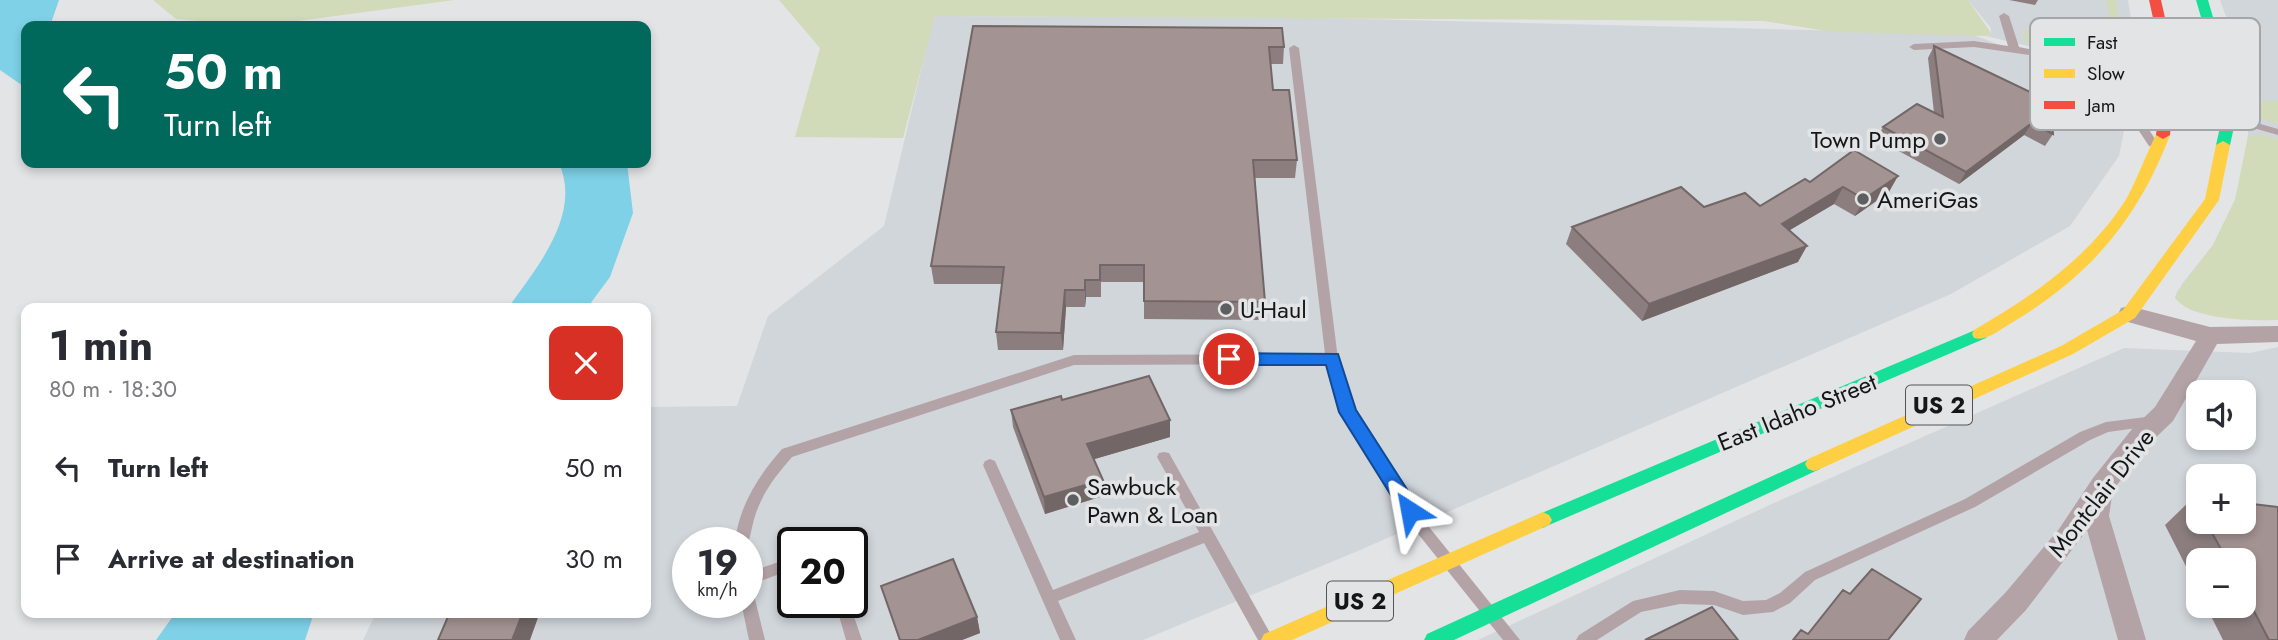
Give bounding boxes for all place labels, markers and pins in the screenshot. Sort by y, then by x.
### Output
place label: Town Pump [1811,122,1926,157]
marker: Town Pump [1932,131,1948,147]
place label: AmeriGas [1877,182,1978,217]
marker: AmeriGas [1855,191,1871,207]
place label: U-Haul [1240,292,1307,327]
marker: U-Haul [1218,301,1234,317]
pin [1199,329,1259,389]
place label: Sawbuck Pawn & Loan [1087,469,1218,532]
marker: Sawbuck Pawn & Loan [1065,492,1081,508]

